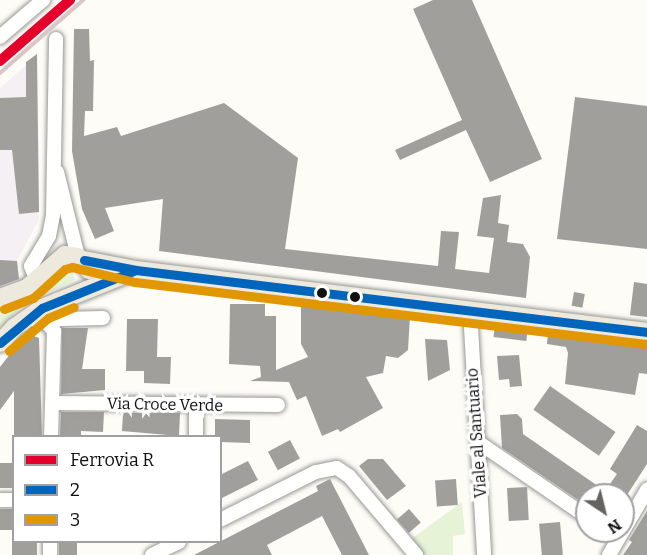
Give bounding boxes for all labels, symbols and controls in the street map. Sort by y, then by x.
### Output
unlabelled marker [316,287,328,299]
unlabelled marker [349,291,361,303]
street label: Viale al Santuario [463,367,491,499]
street label: Via Croce Verde [107,394,223,416]
legend [12,435,222,543]
text: Ferrovia R [70,449,154,471]
text: 2 [70,479,80,501]
north arrow [575,483,635,543]
text: 3 [70,509,80,531]
text: N [604,515,625,538]

